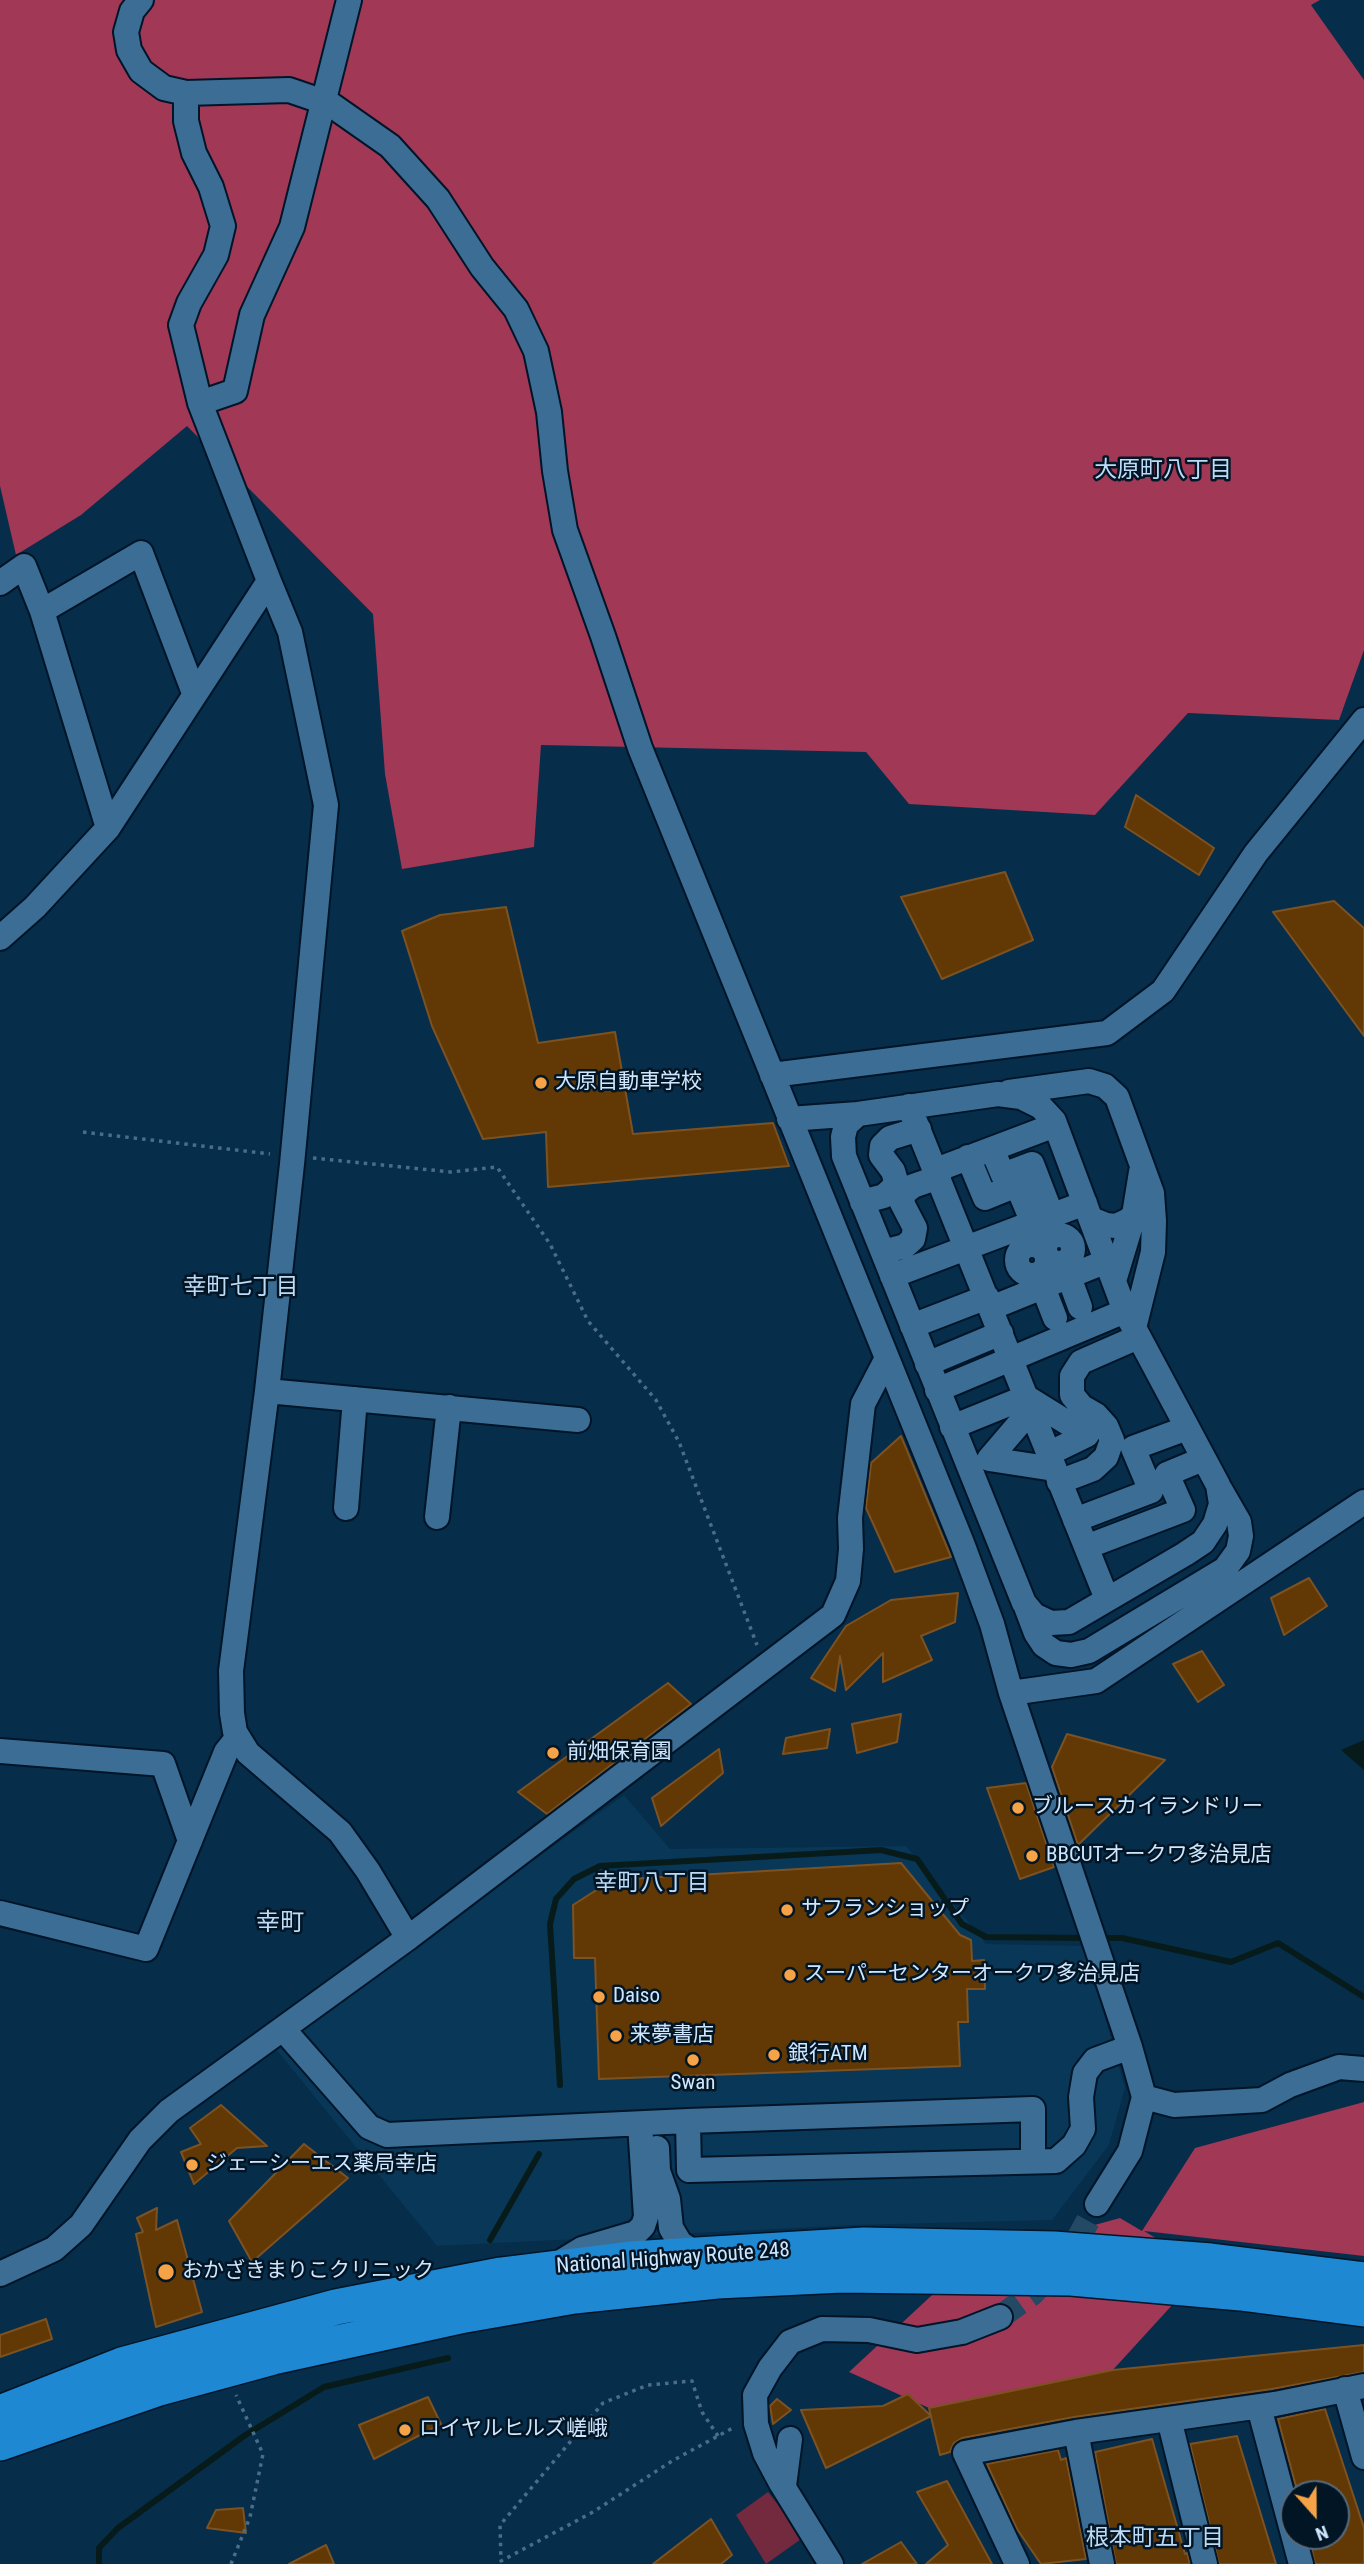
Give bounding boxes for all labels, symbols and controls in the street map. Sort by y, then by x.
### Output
district label: 大原町八丁目 [1094,457,1232,485]
place label: 大原自動車学校 [555,1070,702,1096]
marker: 大原自動車学校 [533,1075,549,1091]
district label: 幸町七丁目 [184,1274,298,1302]
place label: 前畑保育園 [567,1740,672,1766]
marker: 前畑保育園 [545,1745,561,1761]
place label: ブルースカイランドリー [1032,1795,1263,1821]
marker: ブルースカイランドリー [1010,1800,1026,1816]
place label: BBCUTオークワ多治見店 [1046,1843,1272,1869]
marker: BBCUTオークワ多治見店 [1024,1848,1040,1864]
district label: 幸町八丁目 [595,1870,709,1898]
place label: サフランショップ [801,1897,969,1923]
marker: サフランショップ [779,1902,795,1918]
district label: 幸町 [256,1910,304,1938]
place label: スーパーセンターオークワ多治見店 [804,1962,1140,1988]
marker: スーパーセンターオークワ多治見店 [782,1967,798,1983]
place label: Daiso [613,1984,660,2010]
marker: Daiso [591,1989,607,2005]
place label: 来夢書店 [630,2023,714,2049]
marker: 来夢書店 [608,2028,624,2044]
place label: 銀行ATM [788,2042,868,2068]
marker: 銀行ATM [766,2047,782,2063]
marker: Swan [685,2052,701,2068]
place label: Swan [671,2071,715,2097]
place label: ジェーシーエス薬局幸店 [206,2152,437,2178]
marker: ジェーシーエス薬局幸店 [184,2157,200,2173]
street label: National Highway Route 248 [556,2238,790,2280]
place label: おかざきまりこクリニック [182,2259,434,2285]
marker: おかざきまりこクリニック [156,2262,176,2282]
place label: ロイヤルヒルズ嵯峨 [419,2417,608,2443]
marker: ロイヤルヒルズ嵯峨 [397,2422,413,2438]
north arrow [1280,2480,1350,2550]
text: N [1312,2520,1332,2546]
district label: 根本町五丁目 [1086,2525,1224,2553]

